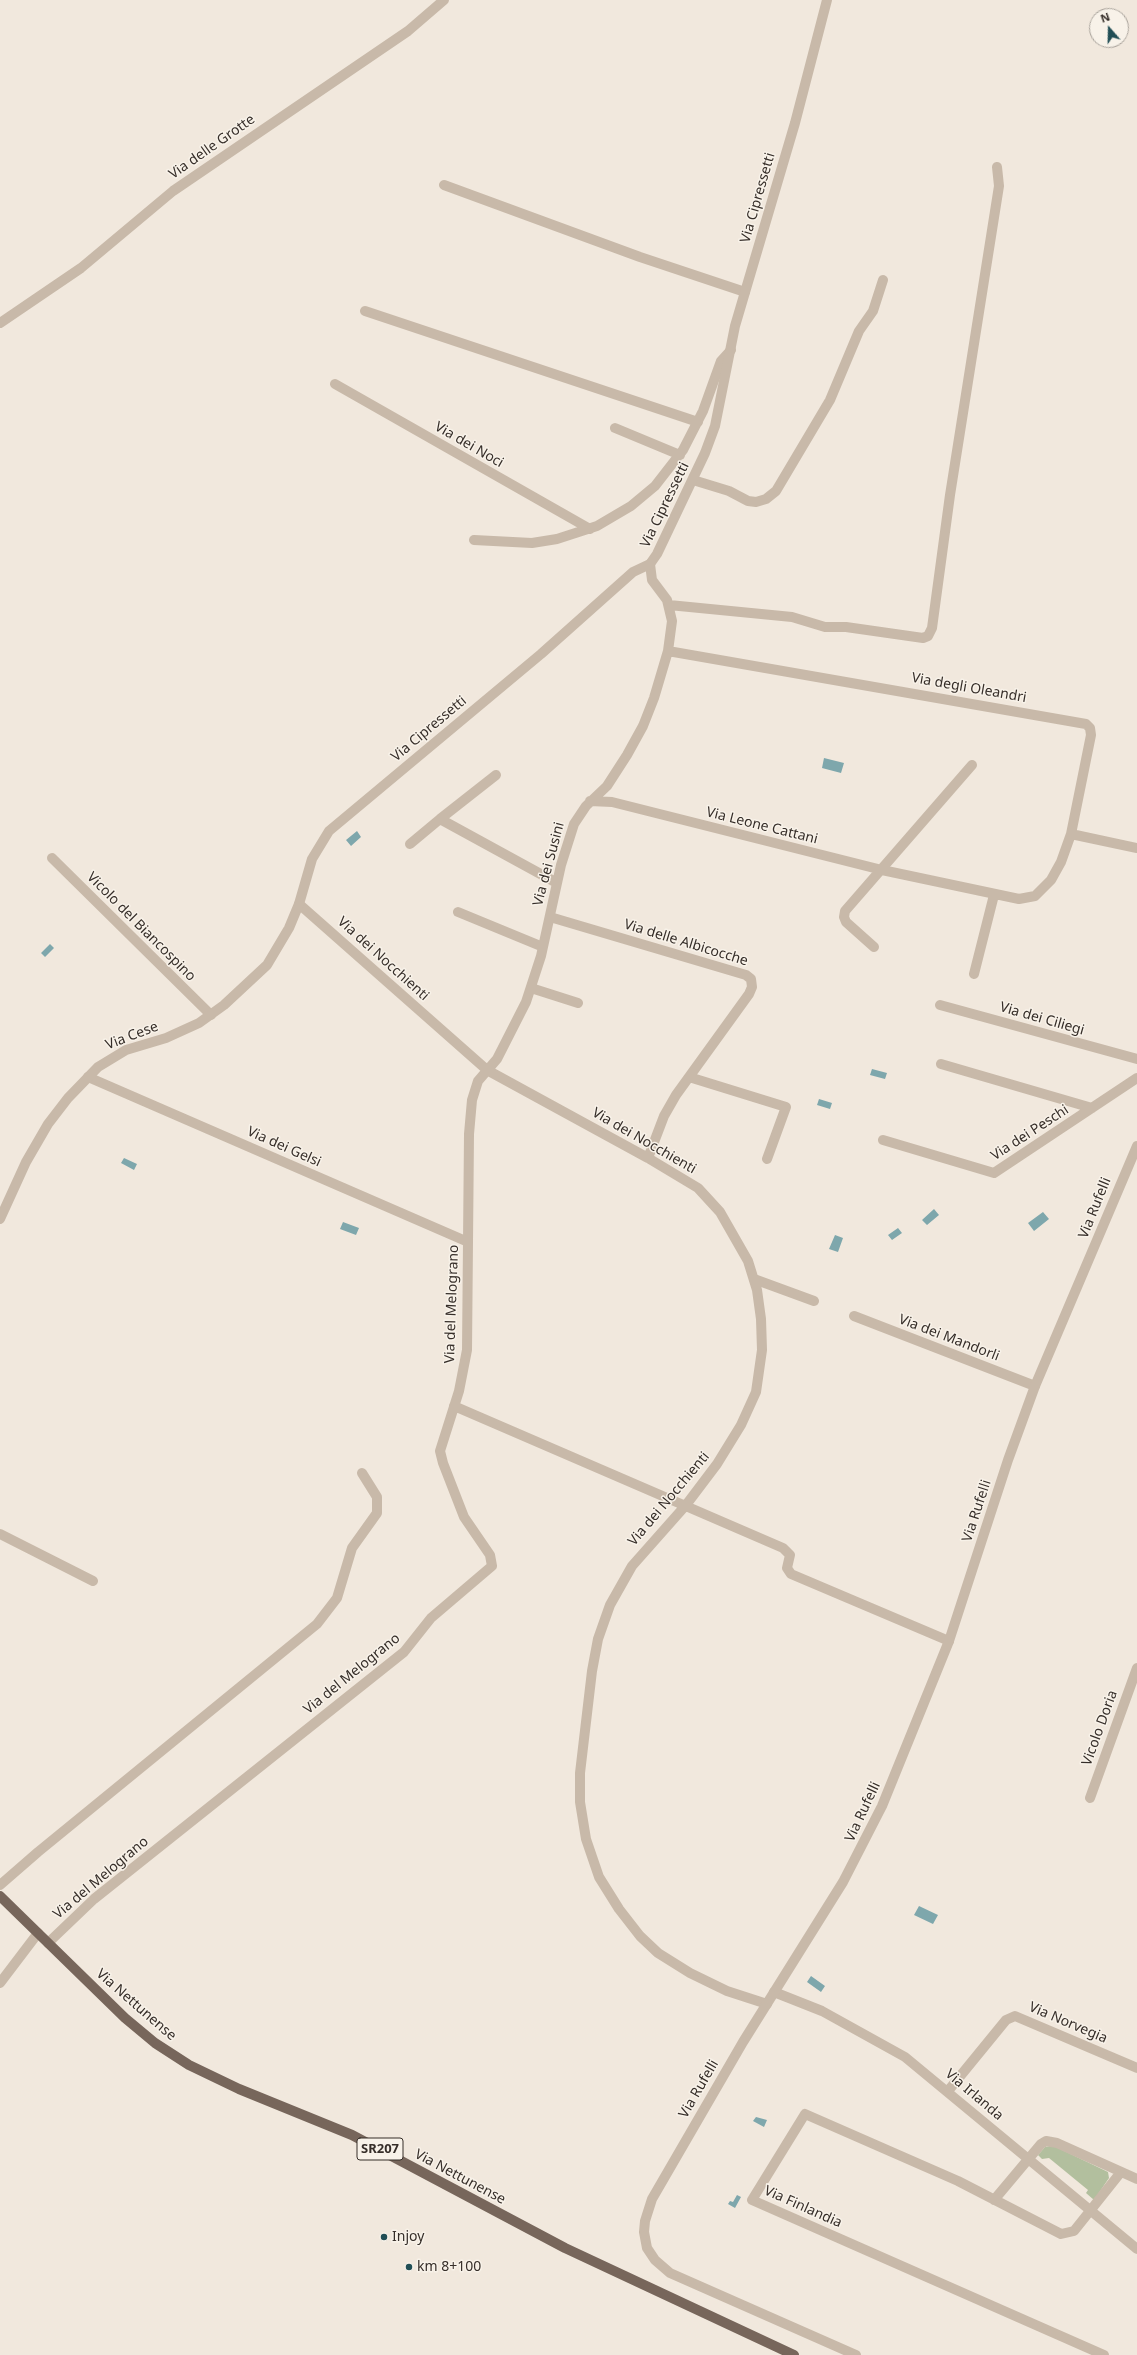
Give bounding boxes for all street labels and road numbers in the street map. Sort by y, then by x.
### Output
street label: Via delle Grotte [166,111,258,183]
street label: Via Cipressetti [737,151,779,245]
street label: Via dei Noci [432,419,506,471]
street label: Via Cipressetti [637,460,693,550]
street label: Via degli Oleandri [910,670,1028,706]
street label: Via Cipressetti [388,693,470,765]
street label: Via Leone Cattani [705,804,819,848]
street label: Via dei Susini [530,820,568,908]
street label: Vicolo del Biancospino [83,869,199,985]
street label: Via dei Nocchienti [334,914,432,1004]
street label: Via delle Albicocche [622,916,750,970]
street label: Via dei Ciliegi [998,999,1086,1039]
street label: Via Cese [103,1018,161,1054]
street label: Via dei Peschi [988,1102,1072,1164]
street label: Via dei Nocchienti [589,1104,699,1178]
street label: Via dei Gelsi [244,1123,324,1171]
street label: Via Rufelli [1075,1175,1115,1241]
street label: Via del Melograno [442,1244,462,1364]
street label: Via dei Mandorli [896,1311,1002,1365]
street label: Via dei Nocchienti [625,1449,713,1549]
street label: Via Rufelli [959,1478,995,1544]
street label: Via del Melograno [300,1630,404,1718]
street label: Vicolo Doria [1079,1688,1121,1768]
street label: Via Rufelli [842,1779,884,1845]
street label: Via del Melograno [50,1833,152,1923]
street label: Via Nettunense [93,1966,179,2044]
street label: Via Norvegia [1026,1999,1110,2047]
street label: Via Rufelli [676,2057,722,2121]
street label: Via Irlanda [942,2066,1006,2124]
road number: SR207 [357,2138,403,2160]
street label: Via Nettunense [412,2146,508,2208]
street label: Via Finlandia [762,2182,844,2232]

